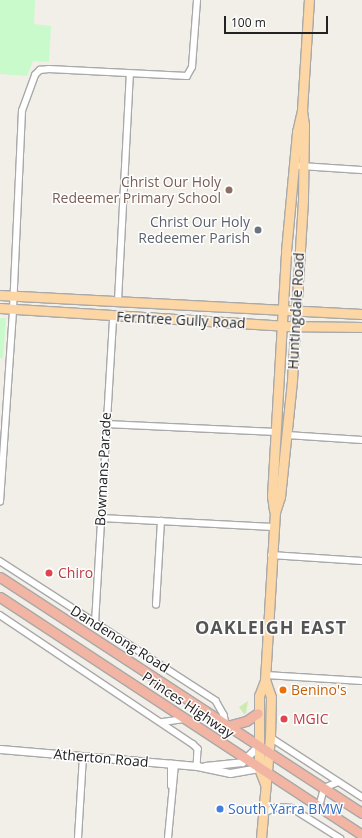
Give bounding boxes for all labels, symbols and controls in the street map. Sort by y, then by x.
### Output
scale bar [226,8,330,34]
text: 100 m [231,14,266,31]
place label: Christ Our Holy Redeemer Primary School [52,174,221,206]
marker: Christ Our Holy Redeemer Primary School [224,185,234,195]
place label: Christ Our Holy Redeemer Parish [138,214,250,246]
marker: Christ Our Holy Redeemer Parish [253,225,263,235]
street label: Huntingdale Road [285,252,307,370]
street label: Ferntree Gully Road [116,308,246,332]
street label: Bowmans Parade [92,412,114,526]
place label: Chiro [58,565,93,581]
marker: Chiro [43,567,55,579]
street label: Dandenong Road [68,602,172,676]
district label: OAKLEIGH EAST [195,616,347,638]
street label: Princes Highway [139,668,237,742]
place label: Benino's [291,682,347,698]
marker: Benino's [278,685,288,695]
place label: MGIC [293,711,328,727]
marker: MGIC [278,713,290,725]
street label: Atherton Road [53,745,149,771]
place label: South Yarra BMW [228,801,343,817]
marker: South Yarra BMW [215,804,225,814]

